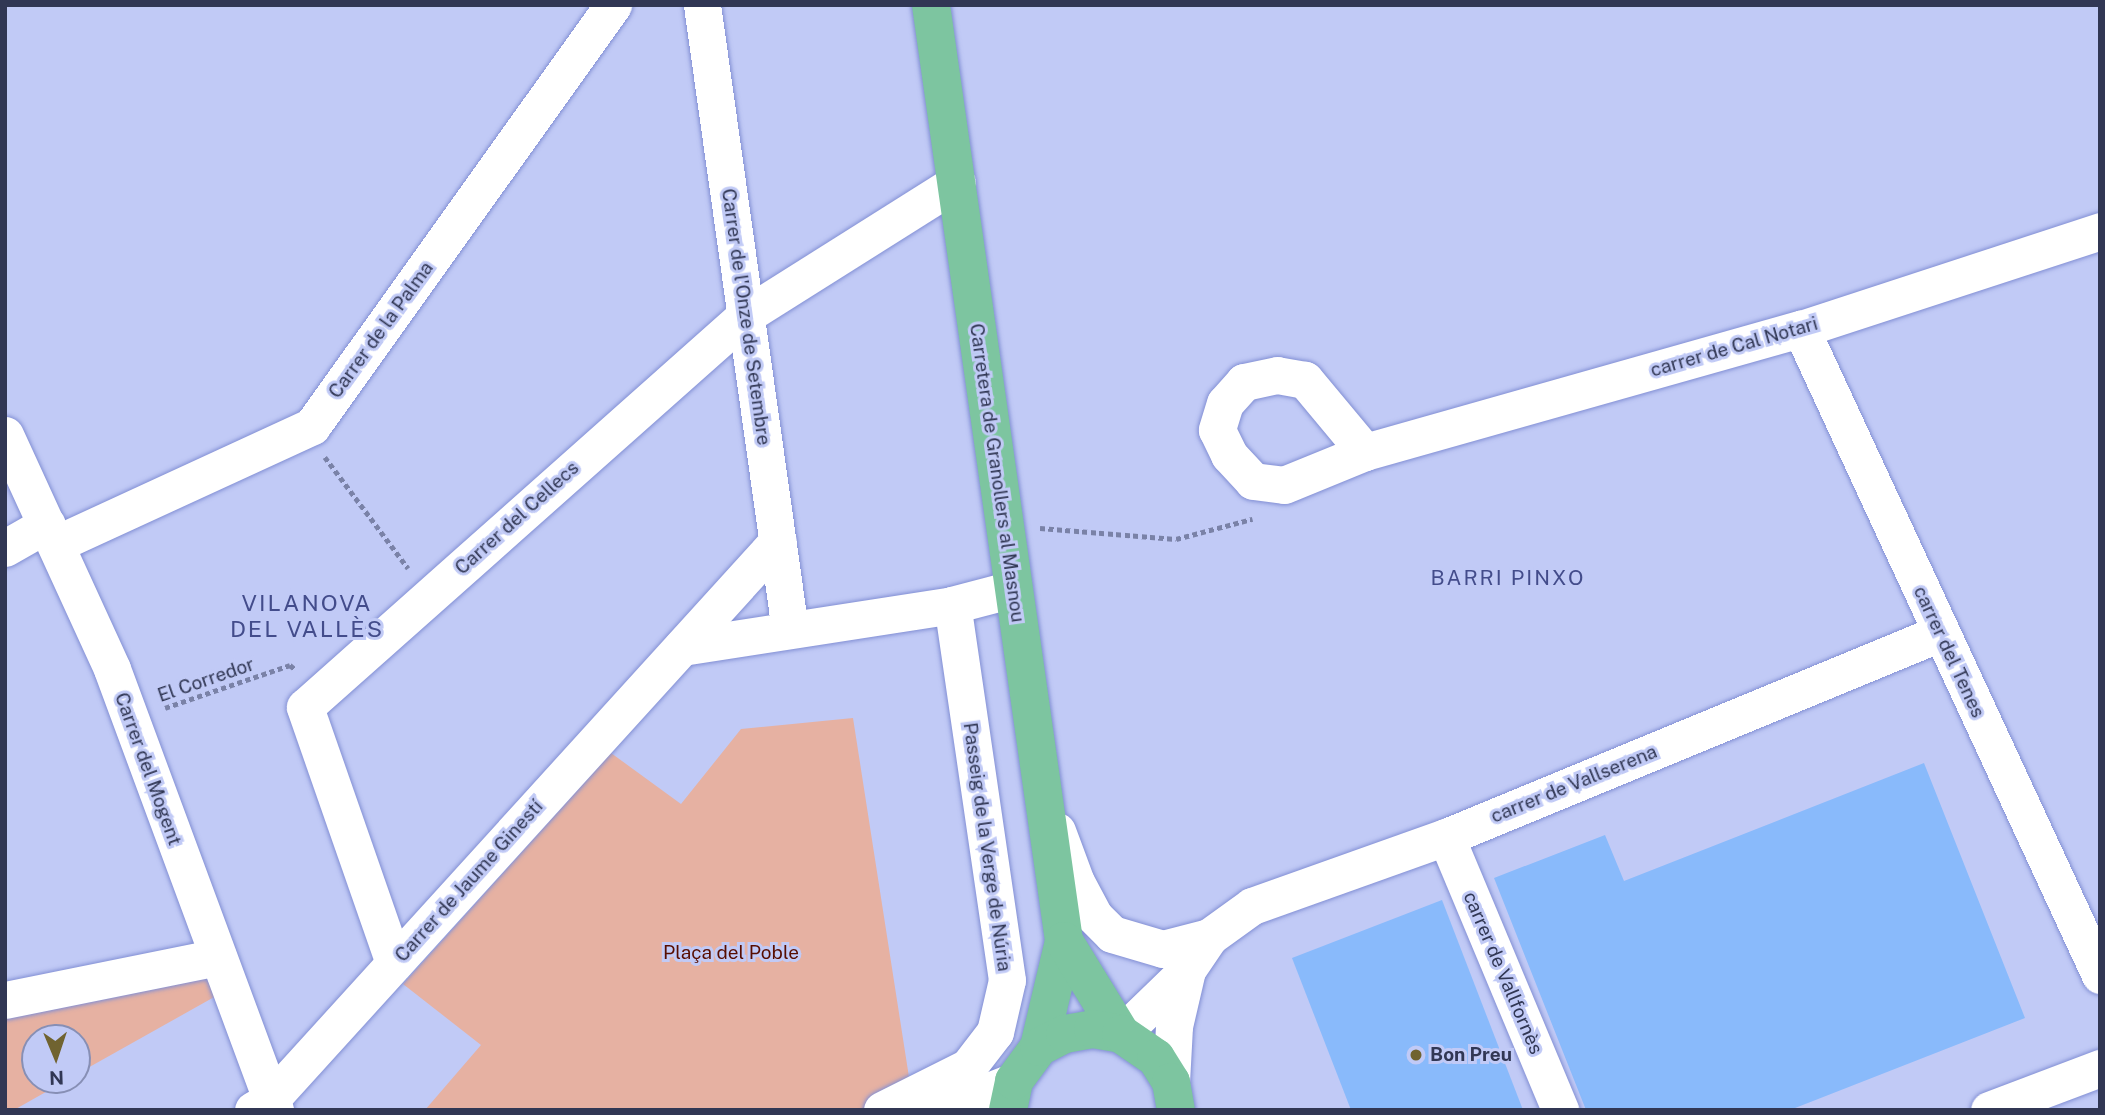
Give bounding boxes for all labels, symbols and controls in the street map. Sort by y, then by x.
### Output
street label: Carrer de l'Onze de Setembre [717,187,775,447]
street label: Carrer de la Palma [324,257,438,403]
street label: carrer de Cal Notari [1648,312,1820,382]
street label: Carretera de Granollers al Masnou [965,322,1029,624]
street label: Carrer del Cellecs [450,456,584,580]
district label: BARRI PINXO [1432,565,1584,591]
street label: carrer del Tenes [1909,583,1989,721]
district label: VILANOVA DEL VALLÈS [231,589,383,643]
street label: El Corredor [155,653,257,707]
street label: Carrer del Mogent [110,689,186,849]
street label: Passeig de la Verge de Núria [958,720,1016,974]
street label: carrer de Vallserena [1487,740,1661,828]
street label: Carrer de Jaume Ginestí [390,795,548,967]
street label: carrer de Vallfornès [1458,888,1548,1058]
park label: Plaça del Poble [663,942,799,964]
north arrow [21,1024,91,1094]
place label: Bon Preu [1430,1044,1512,1066]
marker: Bon Preu [1408,1047,1424,1063]
text: N [49,1067,64,1089]

